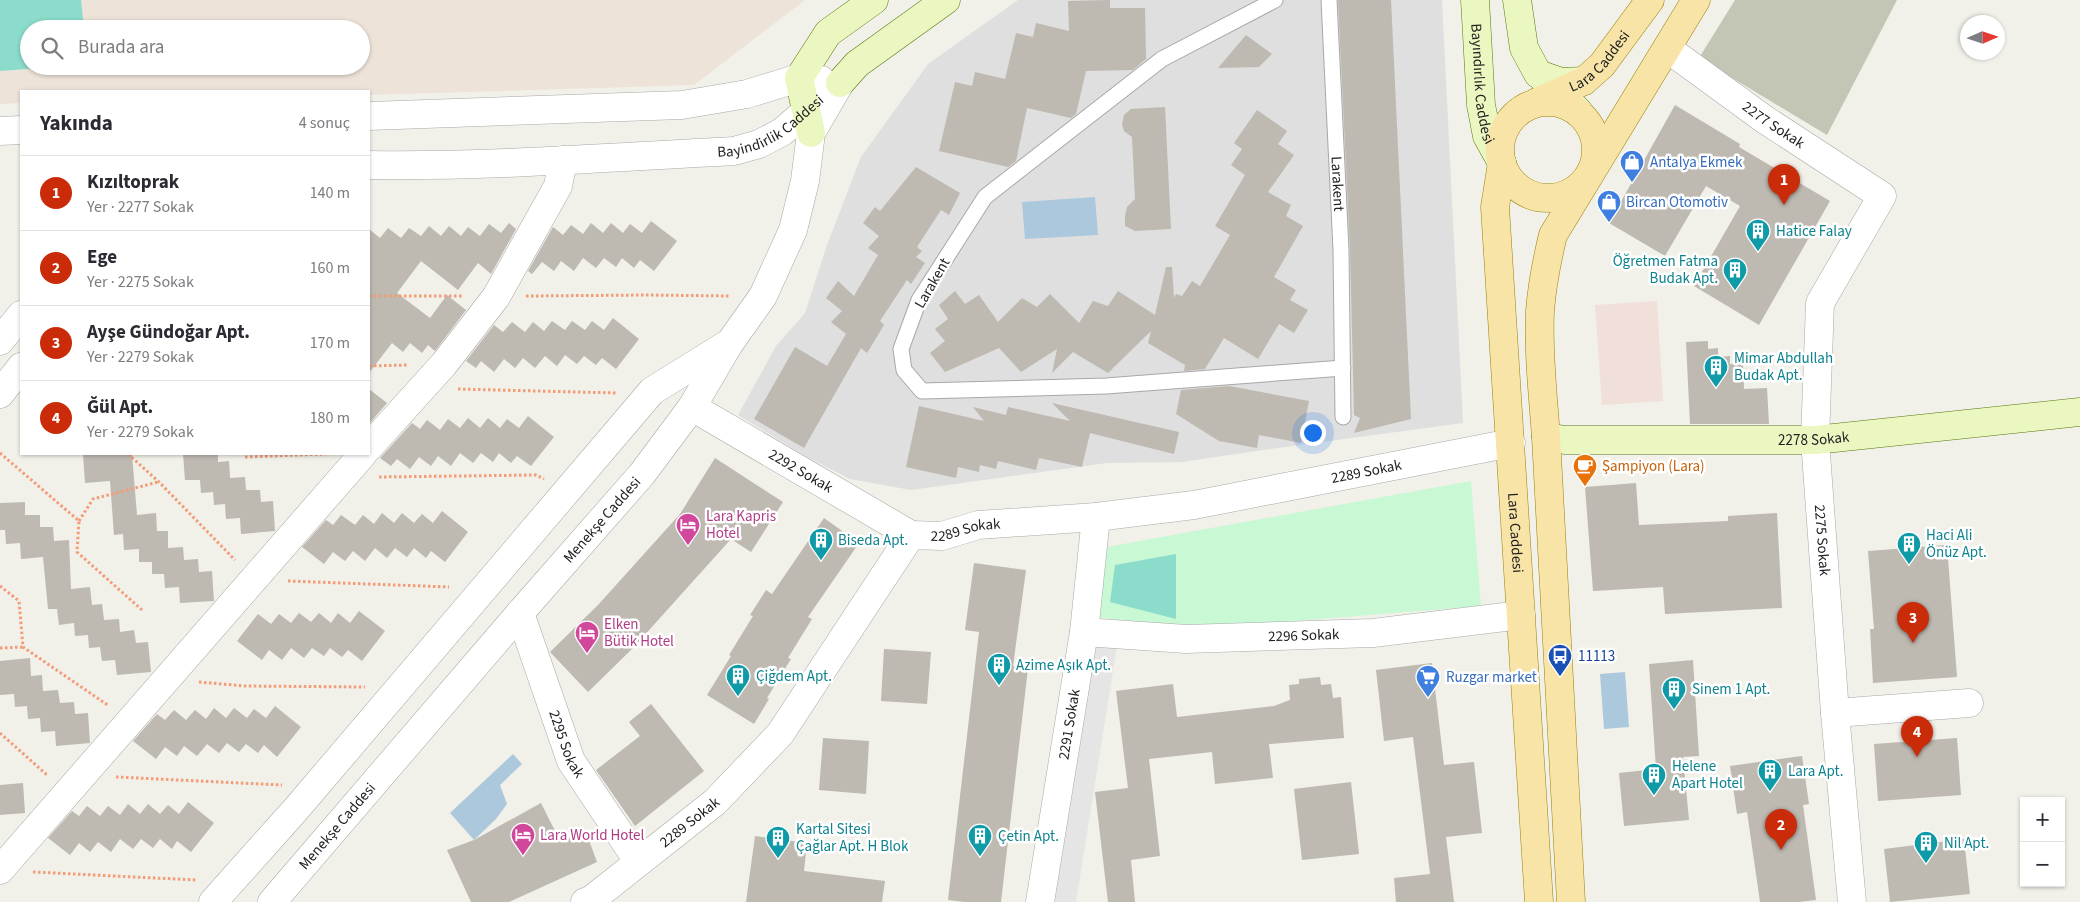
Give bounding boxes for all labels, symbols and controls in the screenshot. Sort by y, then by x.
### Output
north arrow [1960,15,2005,60]
search box [20,20,370,75]
street label: Bayındırlık Caddesi [1465,23,1499,148]
street label: Lara Caddesi [1566,26,1635,97]
icon: search [38,34,66,62]
text: Burada ara [78,34,164,61]
street label: Bayindirlik Caddesi [717,90,828,163]
street label: 2277 Sokak [1738,97,1809,154]
text: Yakında [40,108,113,138]
text: 4 sonuç [299,112,350,134]
shop icon: Antalya Ekmek [1619,149,1645,183]
place label: Antalya Ekmek [1650,152,1743,173]
street label: Larakent [1326,156,1349,212]
pin: 1 [1768,164,1800,205]
text: Kızıltoprak [87,169,179,196]
text: 1 [52,182,60,204]
text: 140 m [310,182,350,204]
shop icon: Bircan Otomotiv [1596,189,1622,223]
place label: Bircan Otomotiv [1626,192,1728,213]
text: Yer · 2277 Sokak [87,196,194,218]
building icon: Hatice Falay [1745,218,1771,252]
place label: Hatice Falay [1776,221,1852,242]
text: Ege [87,244,117,271]
place label: Öğretmen Fatma Budak Apt. [1613,251,1718,289]
street label: Larakent [910,254,955,312]
text: 2 [52,257,60,279]
text: 160 m [310,257,350,279]
building icon: Öğretmen Fatma Budak Apt. [1722,257,1748,291]
text: Yer · 2275 Sokak [87,271,194,293]
text: Ayşe Gündoğar Apt. [87,319,250,346]
text: 3 [52,332,60,354]
text: 170 m [310,332,350,354]
text: Yer · 2279 Sokak [87,346,194,368]
place label: Mimar Abdullah Budak Apt. [1734,348,1833,386]
building icon: Mimar Abdullah Budak Apt. [1703,354,1729,388]
text: Ğül Apt. [87,394,153,421]
text: 4 [52,407,60,429]
text: 180 m [310,407,350,429]
your location [1300,420,1326,446]
text: Yer · 2279 Sokak [87,421,194,443]
street label: 2278 Sokak [1778,426,1851,451]
street label: 2292 Sokak [764,444,837,498]
cafe icon: Şampiyon (Lara) [1572,453,1598,487]
street label: 2289 Sokak [1329,455,1404,489]
place label: Şampiyon (Lara) [1602,456,1705,477]
street label: Menekşe Caddesi [559,472,646,568]
street label: Lara Caddesi [1502,492,1528,574]
street label: 2275 Sokak [1809,504,1835,577]
place label: Lara Kapris Hotel [706,506,776,544]
hotel icon: Lara Kapris Hotel [675,512,701,546]
street label: 2289 Sokak [930,513,1002,547]
place label: Haci Ali Önüz Apt. [1926,525,1987,563]
building icon: Biseda Apt. [808,527,834,561]
place label: Biseda Apt. [838,530,908,551]
building icon: Haci Ali Önüz Apt. [1896,531,1922,565]
pin: 3 [1897,602,1929,643]
place label: Elken Bütik Hotel [604,614,674,652]
hotel icon: Elken Bütik Hotel [574,620,600,654]
street label: 2296 Sokak [1268,624,1340,647]
bus stop icon: 11113 [1547,643,1573,677]
place label: 11113 [1578,646,1615,667]
building icon: Azime Aşık Apt. [986,652,1012,686]
place label: Azime Aşık Apt. [1016,655,1111,676]
building icon: Çiğdem Apt. [725,663,751,697]
supermarket icon: Ruzgar market [1415,664,1441,698]
place label: Çiğdem Apt. [756,666,832,687]
place label: Ruzgar market [1446,667,1537,688]
building icon: Sinem 1 Apt. [1661,676,1687,710]
place label: Sinem 1 Apt. [1692,679,1770,700]
street label: 2291 Sokak [1053,687,1086,761]
street label: 2295 Sokak [543,707,590,783]
pin: 4 [1901,716,1933,757]
place label: Helene Apart Hotel [1672,756,1743,794]
building icon: Lara Apt. [1757,758,1783,792]
place label: Lara Apt. [1788,761,1843,782]
building icon: Helene Apart Hotel [1641,762,1667,796]
street label: Menekşe Caddesi [294,778,381,874]
street label: 2289 Sokak [655,792,725,853]
map controls [2020,797,2065,887]
button: + [2020,797,2065,842]
pin: 2 [1765,809,1797,850]
place label: Kartal Sitesi Çağlar Apt. H Blok [796,819,909,857]
hotel icon: Lara World Hotel [510,822,536,856]
building icon: Çetin Apt. [967,823,993,857]
place label: Lara World Hotel [540,825,644,846]
building icon: Kartal Sitesi Çağlar Apt. H Blok [765,825,791,859]
place label: Çetin Apt. [998,826,1059,847]
building icon: Nil Apt. [1913,830,1939,864]
place label: Nil Apt. [1944,833,1989,854]
button: − [2020,842,2065,887]

